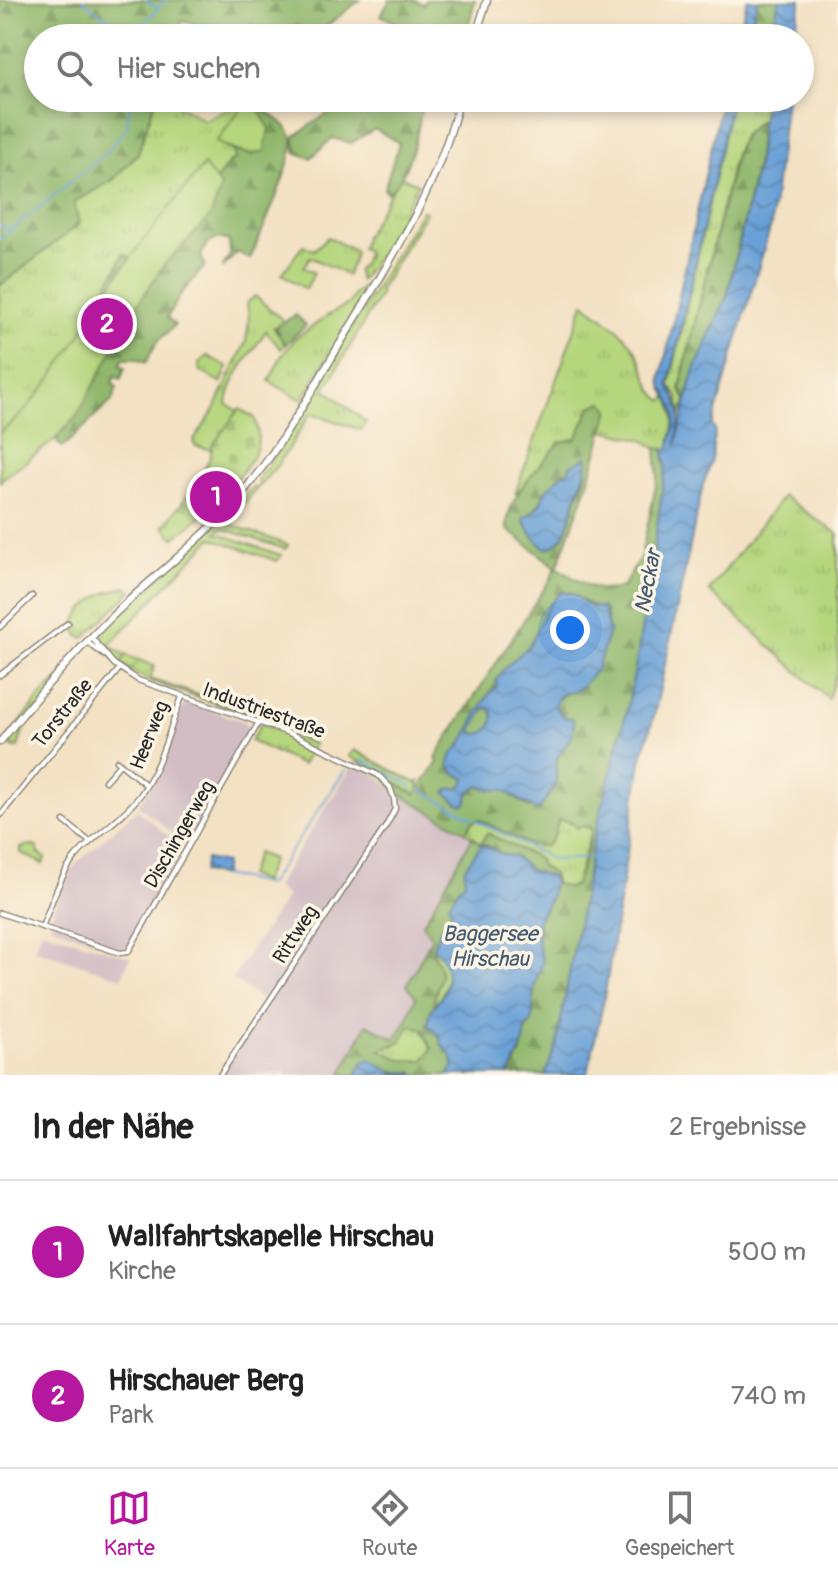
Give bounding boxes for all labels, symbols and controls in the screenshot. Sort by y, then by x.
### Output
search box [24,24,814,112]
icon: search [52,46,96,90]
text: Hier suchen [116,50,261,87]
pin: 2 [81,294,133,354]
pin: 1 [190,467,242,527]
water label: Neckar [628,544,668,615]
your location [550,610,590,650]
street label: Torstraße [27,673,98,753]
street label: Industriestraße [199,677,329,744]
street label: Heerweg [124,697,175,773]
street label: Dischingerweg [139,776,220,892]
street label: Rittweg [267,900,324,968]
water label: Baggersee Hirschau [442,920,540,973]
text: In der Nähe [32,1106,193,1149]
text: 2 Ergebnisse [669,1111,806,1143]
text: Wallfahrtskapelle Hirschau [108,1218,434,1255]
text: 1 [53,1236,63,1268]
text: 500 m [728,1236,806,1268]
text: Kirche [108,1255,176,1287]
text: Hirschauer Berg [108,1362,304,1399]
text: 2 [51,1380,65,1412]
text: 740 m [731,1380,806,1412]
text: Park [108,1399,154,1431]
tab: Karte [104,1486,155,1562]
tab: Route [362,1486,417,1562]
tab: Gespeichert [625,1486,734,1562]

